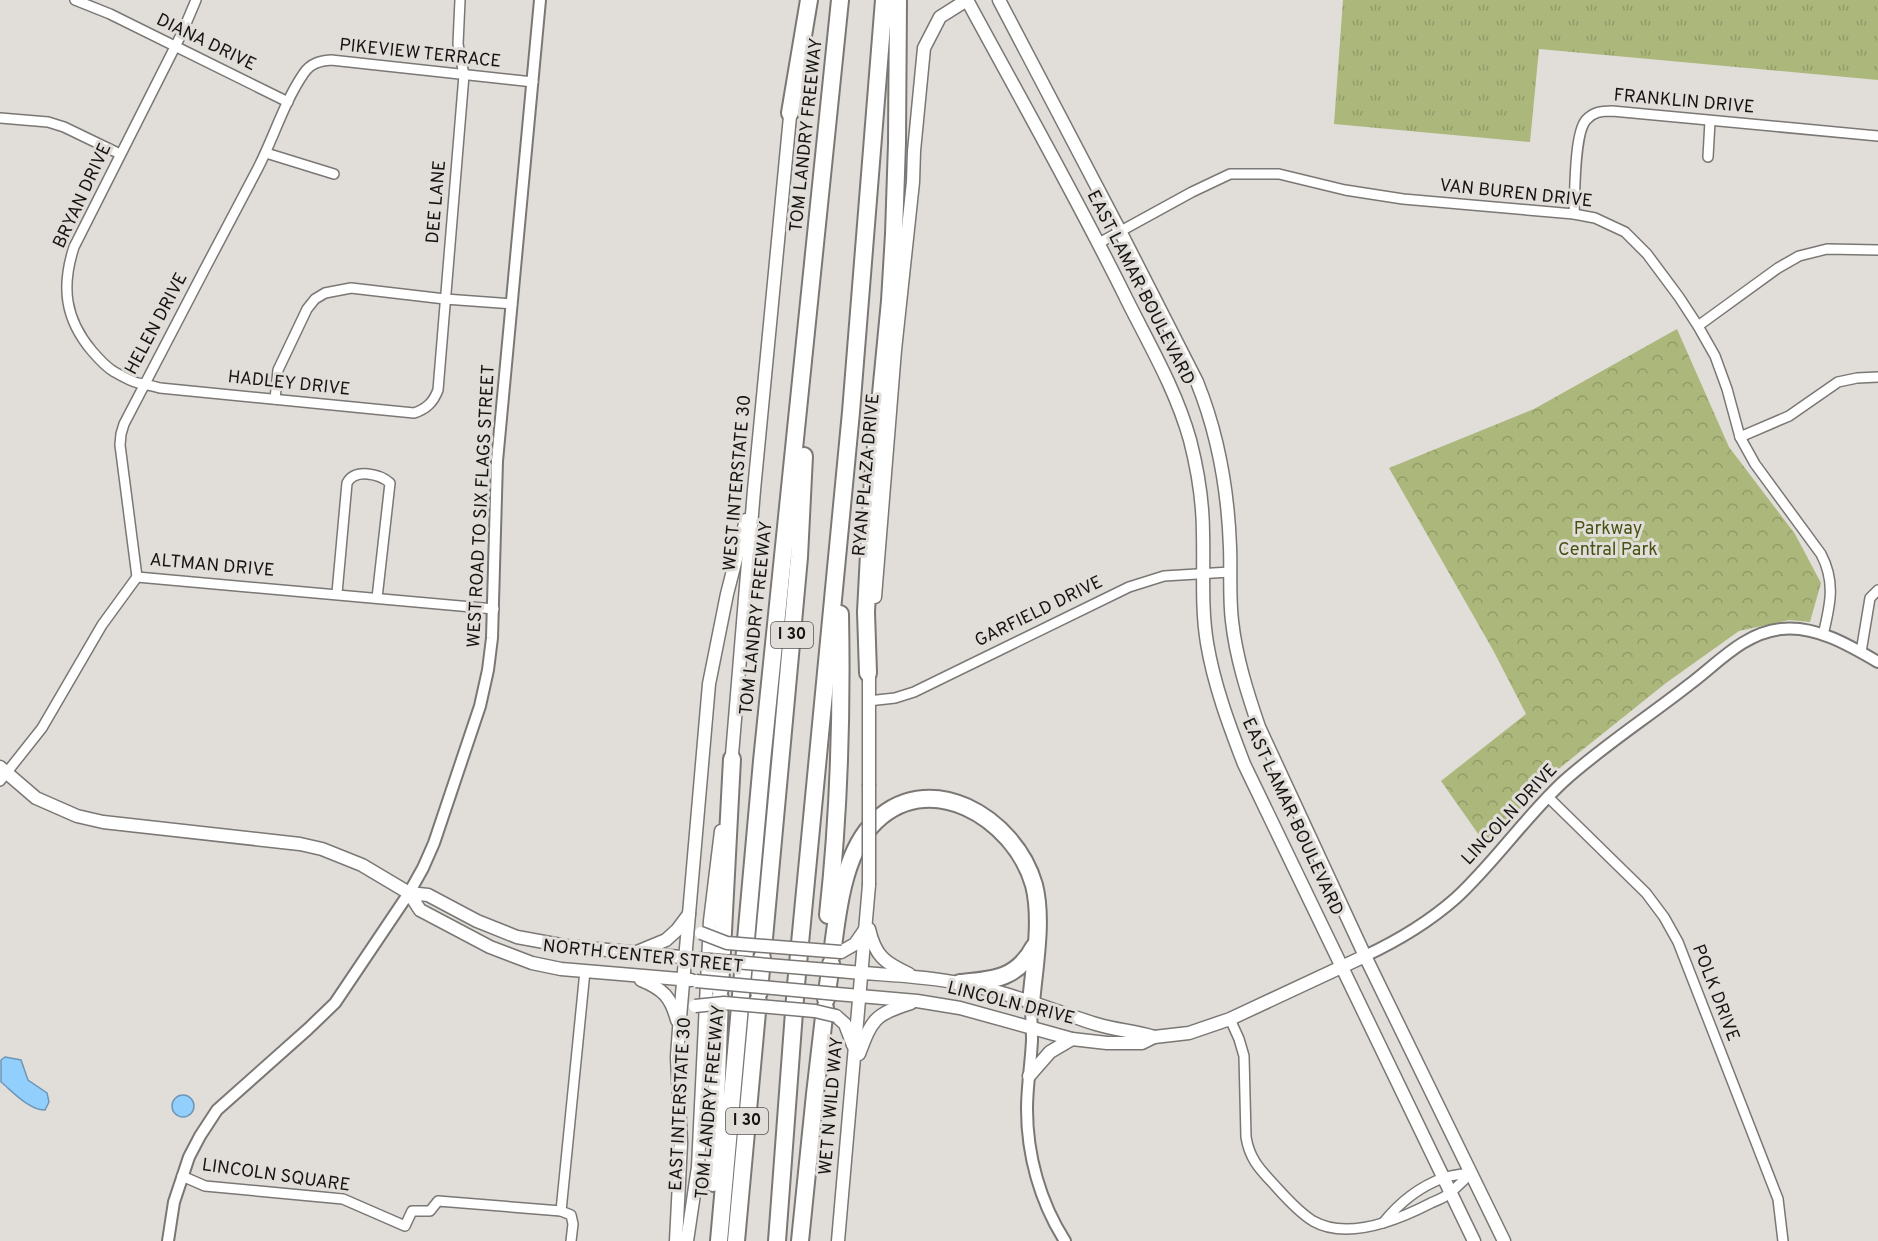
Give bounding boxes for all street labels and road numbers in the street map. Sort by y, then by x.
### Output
street label: DIANA DRIVE [152,9,260,77]
street label: PIKEVIEW TERRACE [338,34,502,74]
street label: TOM LANDRY FREEWAY [785,37,829,233]
street label: FRANKLIN DRIVE [1613,84,1755,120]
street label: BRYAN DRIVE [49,140,117,252]
street label: DEE LANE [422,159,452,245]
street label: VAN BUREN DRIVE [1438,175,1594,213]
street label: EAST LAMAR BOULEVARD [1081,187,1199,389]
street label: HELEN DRIVE [120,269,194,379]
street label: WEST ROAD TO SIX FLAGS STREET [463,364,501,648]
street label: HADLEY DRIVE [226,366,352,402]
street label: RYAN PLAZA DRIVE [848,393,886,557]
street label: WEST INTERSTATE 30 [719,394,757,572]
street label: TOM LANDRY FREEWAY [735,520,779,716]
street label: ALTMAN DRIVE [149,549,275,583]
street label: GARFIELD DRIVE [971,571,1107,653]
road number: I 30 [771,622,813,648]
street label: EAST LAMAR BOULEVARD [1236,714,1348,920]
street label: LINCOLN DRIVE [1457,759,1563,871]
street label: NORTH CENTER STREET [542,935,744,979]
street label: POLK DRIVE [1686,941,1744,1045]
street label: LINCOLN DRIVE [945,977,1077,1031]
street label: TOM LANDRY FREEWAY [691,1004,731,1200]
street label: EAST INTERSTATE 30 [665,1016,697,1192]
street label: WET N WILD WAY [814,1036,850,1176]
road number: I 30 [726,1108,768,1134]
street label: LINCOLN SQUARE [200,1154,352,1198]

